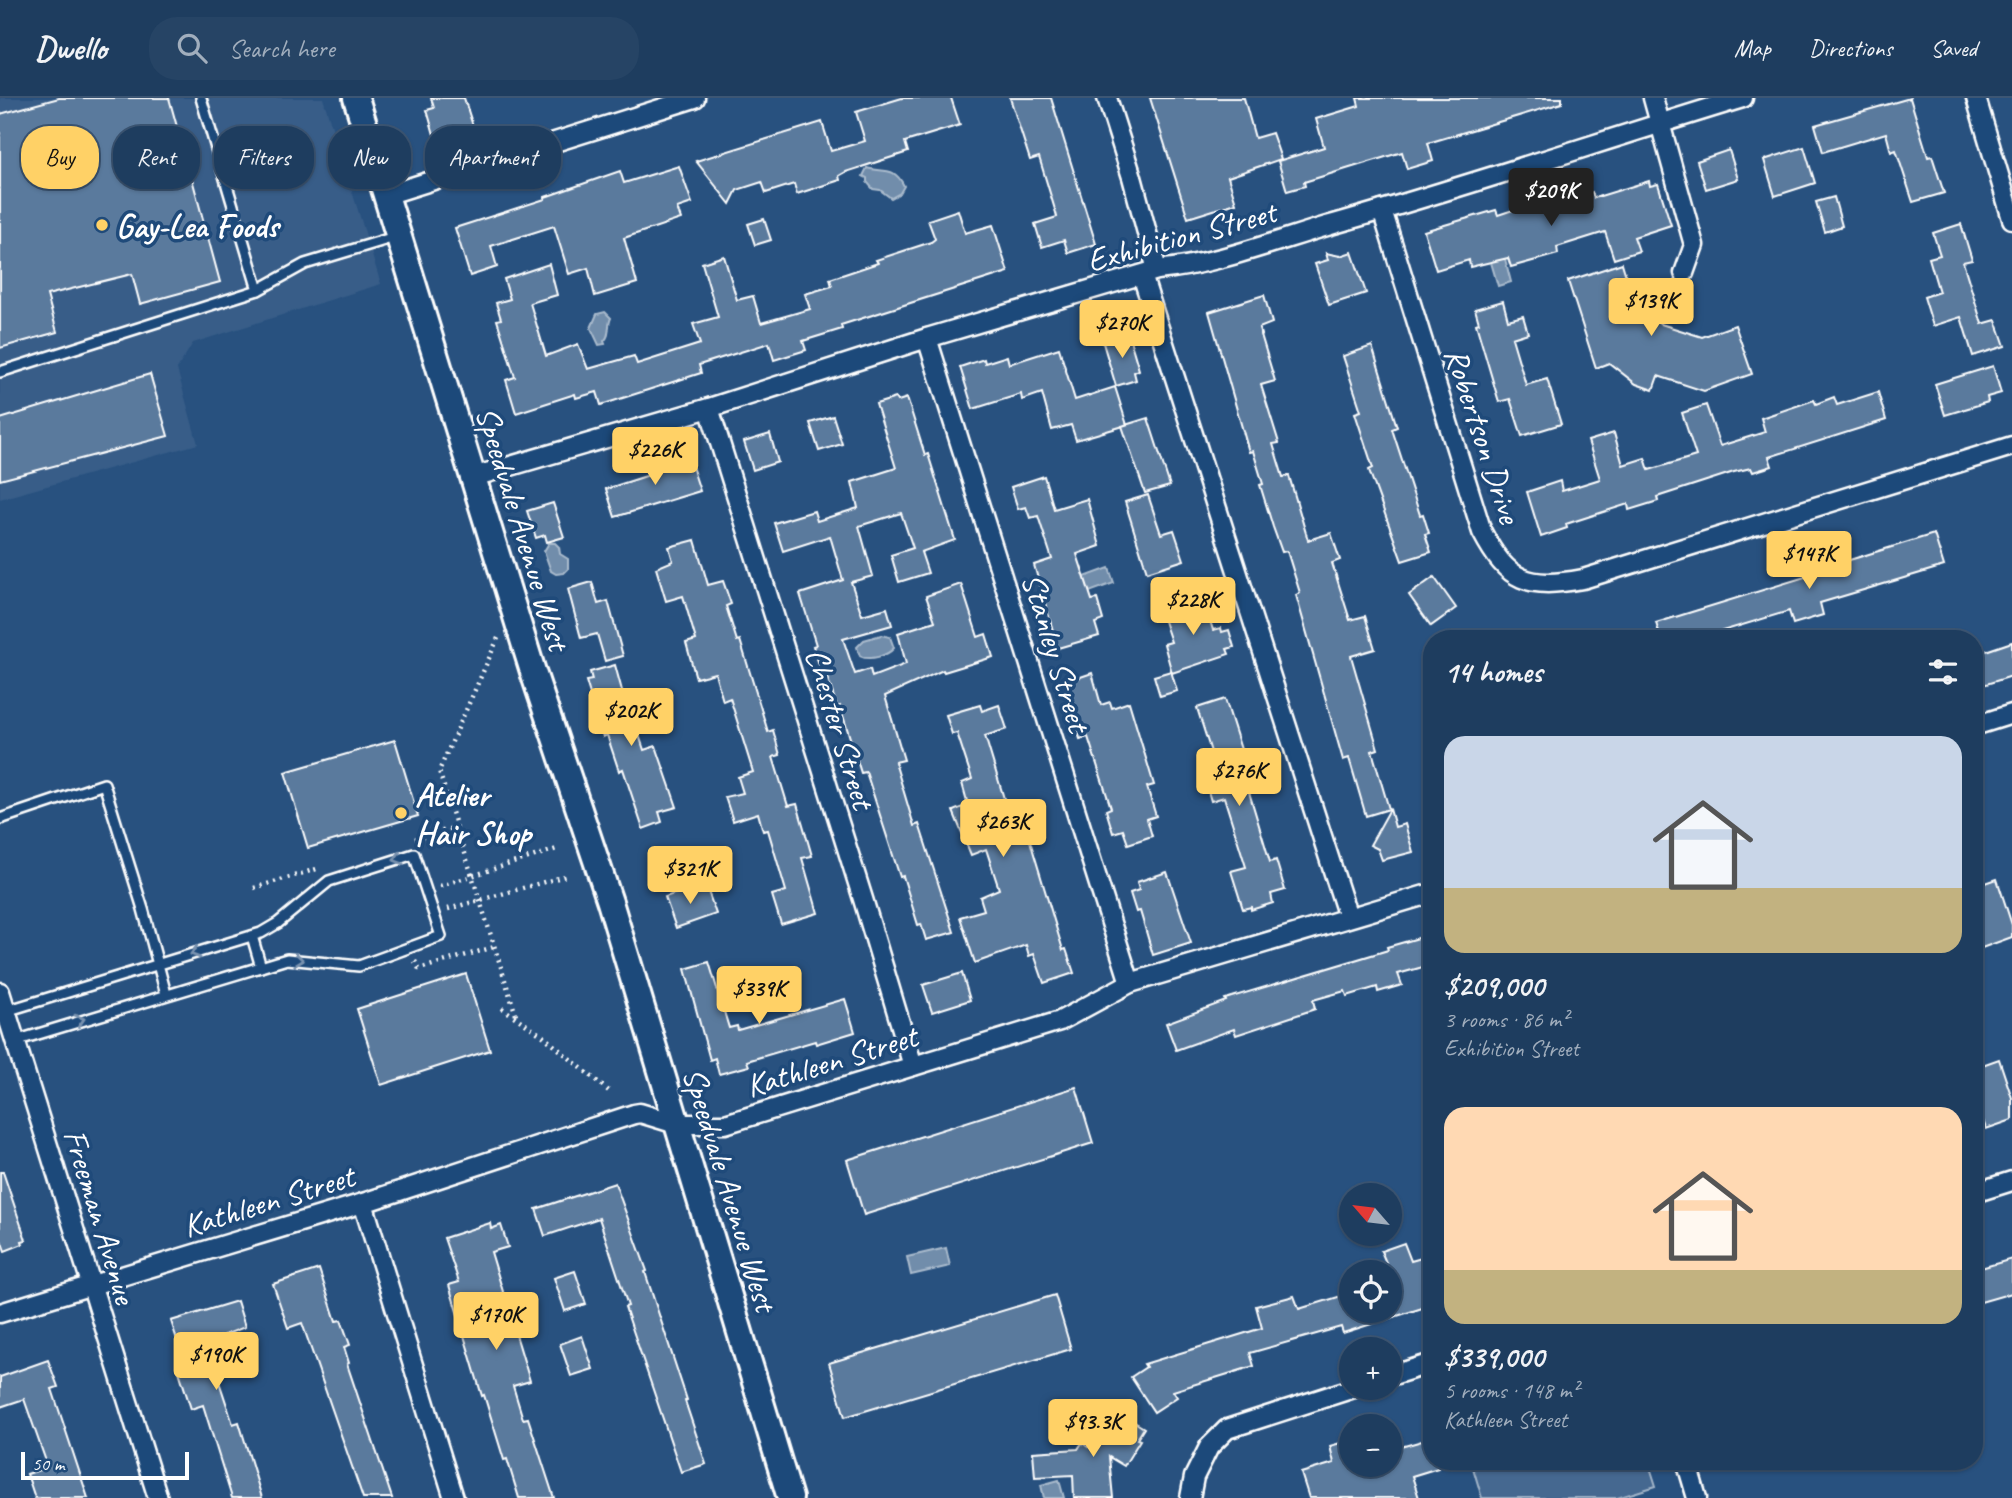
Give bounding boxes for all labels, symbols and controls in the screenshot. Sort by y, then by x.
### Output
search box [149,17,639,80]
text: Dwello [35,27,107,69]
icon: search [173,29,211,67]
text: Search here [229,32,335,65]
text: Map [1734,33,1771,63]
text: Directions [1809,33,1892,63]
text: Saved [1930,33,1977,63]
chip: Buy [21,126,99,189]
chip: Rent [113,126,200,189]
chip: Filters [214,126,314,189]
chip: New [328,126,411,189]
chip: Apartment [425,126,561,189]
pin: $209K [1502,169,1600,228]
text: $209K [1525,176,1577,205]
street label: Exhibition Street [1082,190,1283,281]
place label: Gay-Lea Foods [116,205,282,247]
marker: Gay-Lea Foods [94,217,110,233]
pin: $139K [1602,278,1700,338]
text: $139K [1625,286,1677,315]
pin: $270K [1073,300,1171,360]
text: $270K [1096,308,1149,337]
street label: Robertson Drive [1435,342,1532,530]
street label: Speedvale Avenue West [466,402,581,658]
pin: $226K [606,428,704,487]
text: $226K [628,435,682,464]
pin: $147K [1760,532,1858,591]
text: $147K [1783,539,1836,568]
street label: Stanley Street [1012,568,1101,740]
pin: $228K [1144,578,1242,637]
text: $228K [1166,585,1220,614]
street label: Chester Street [796,643,885,817]
text: 14 homes [1444,653,1542,691]
icon: filters [1924,653,1962,691]
pin: $202K [582,688,680,748]
text: $202K [604,696,658,725]
pin: $276K [1190,748,1288,808]
text: $276K [1212,756,1266,785]
place label: Atelier Hair Shop [415,774,534,854]
icon: home [1640,782,1766,908]
pin: $263K [954,800,1052,859]
marker: Atelier Hair Shop [393,805,409,821]
text: $263K [976,807,1030,836]
pin: $321K [641,846,739,906]
one-way arrow [392,851,404,865]
text: $321K [663,854,717,883]
one-way arrow [189,944,201,959]
one-way arrow [293,953,305,968]
pin: $339K [710,967,808,1026]
text: $209,000 [1444,967,1544,1005]
text: $339K [733,974,785,1003]
text: 3 rooms · 86 m² [1444,1005,1568,1034]
one-way arrow [74,1014,86,1029]
street label: Kathleen Street [741,1014,925,1107]
text: Exhibition Street [1444,1034,1579,1063]
street label: Speedvale Avenue West [673,1063,788,1319]
street label: Freeman Avenue [54,1124,147,1311]
icon: home [1640,1153,1766,1279]
street label: Kathleen Street [178,1154,362,1247]
north arrow [1339,1183,1402,1246]
map controls [1339,1183,1402,1477]
button: locate [1339,1260,1402,1323]
pin: $170K [447,1292,545,1352]
text: $170K [470,1300,523,1329]
pin: $190K [167,1332,265,1392]
button: + [1339,1337,1402,1400]
text: $339,000 [1444,1338,1544,1376]
text: $190K [190,1340,242,1369]
text: 5 rooms · 148 m² [1444,1376,1579,1405]
pin: $93.3K [1036,1400,1150,1459]
text: Kathleen Street [1444,1405,1567,1434]
text: $93.3K [1064,1407,1122,1436]
button: − [1339,1414,1402,1477]
scale bar [21,1449,189,1481]
text: 50 m [32,1452,64,1476]

